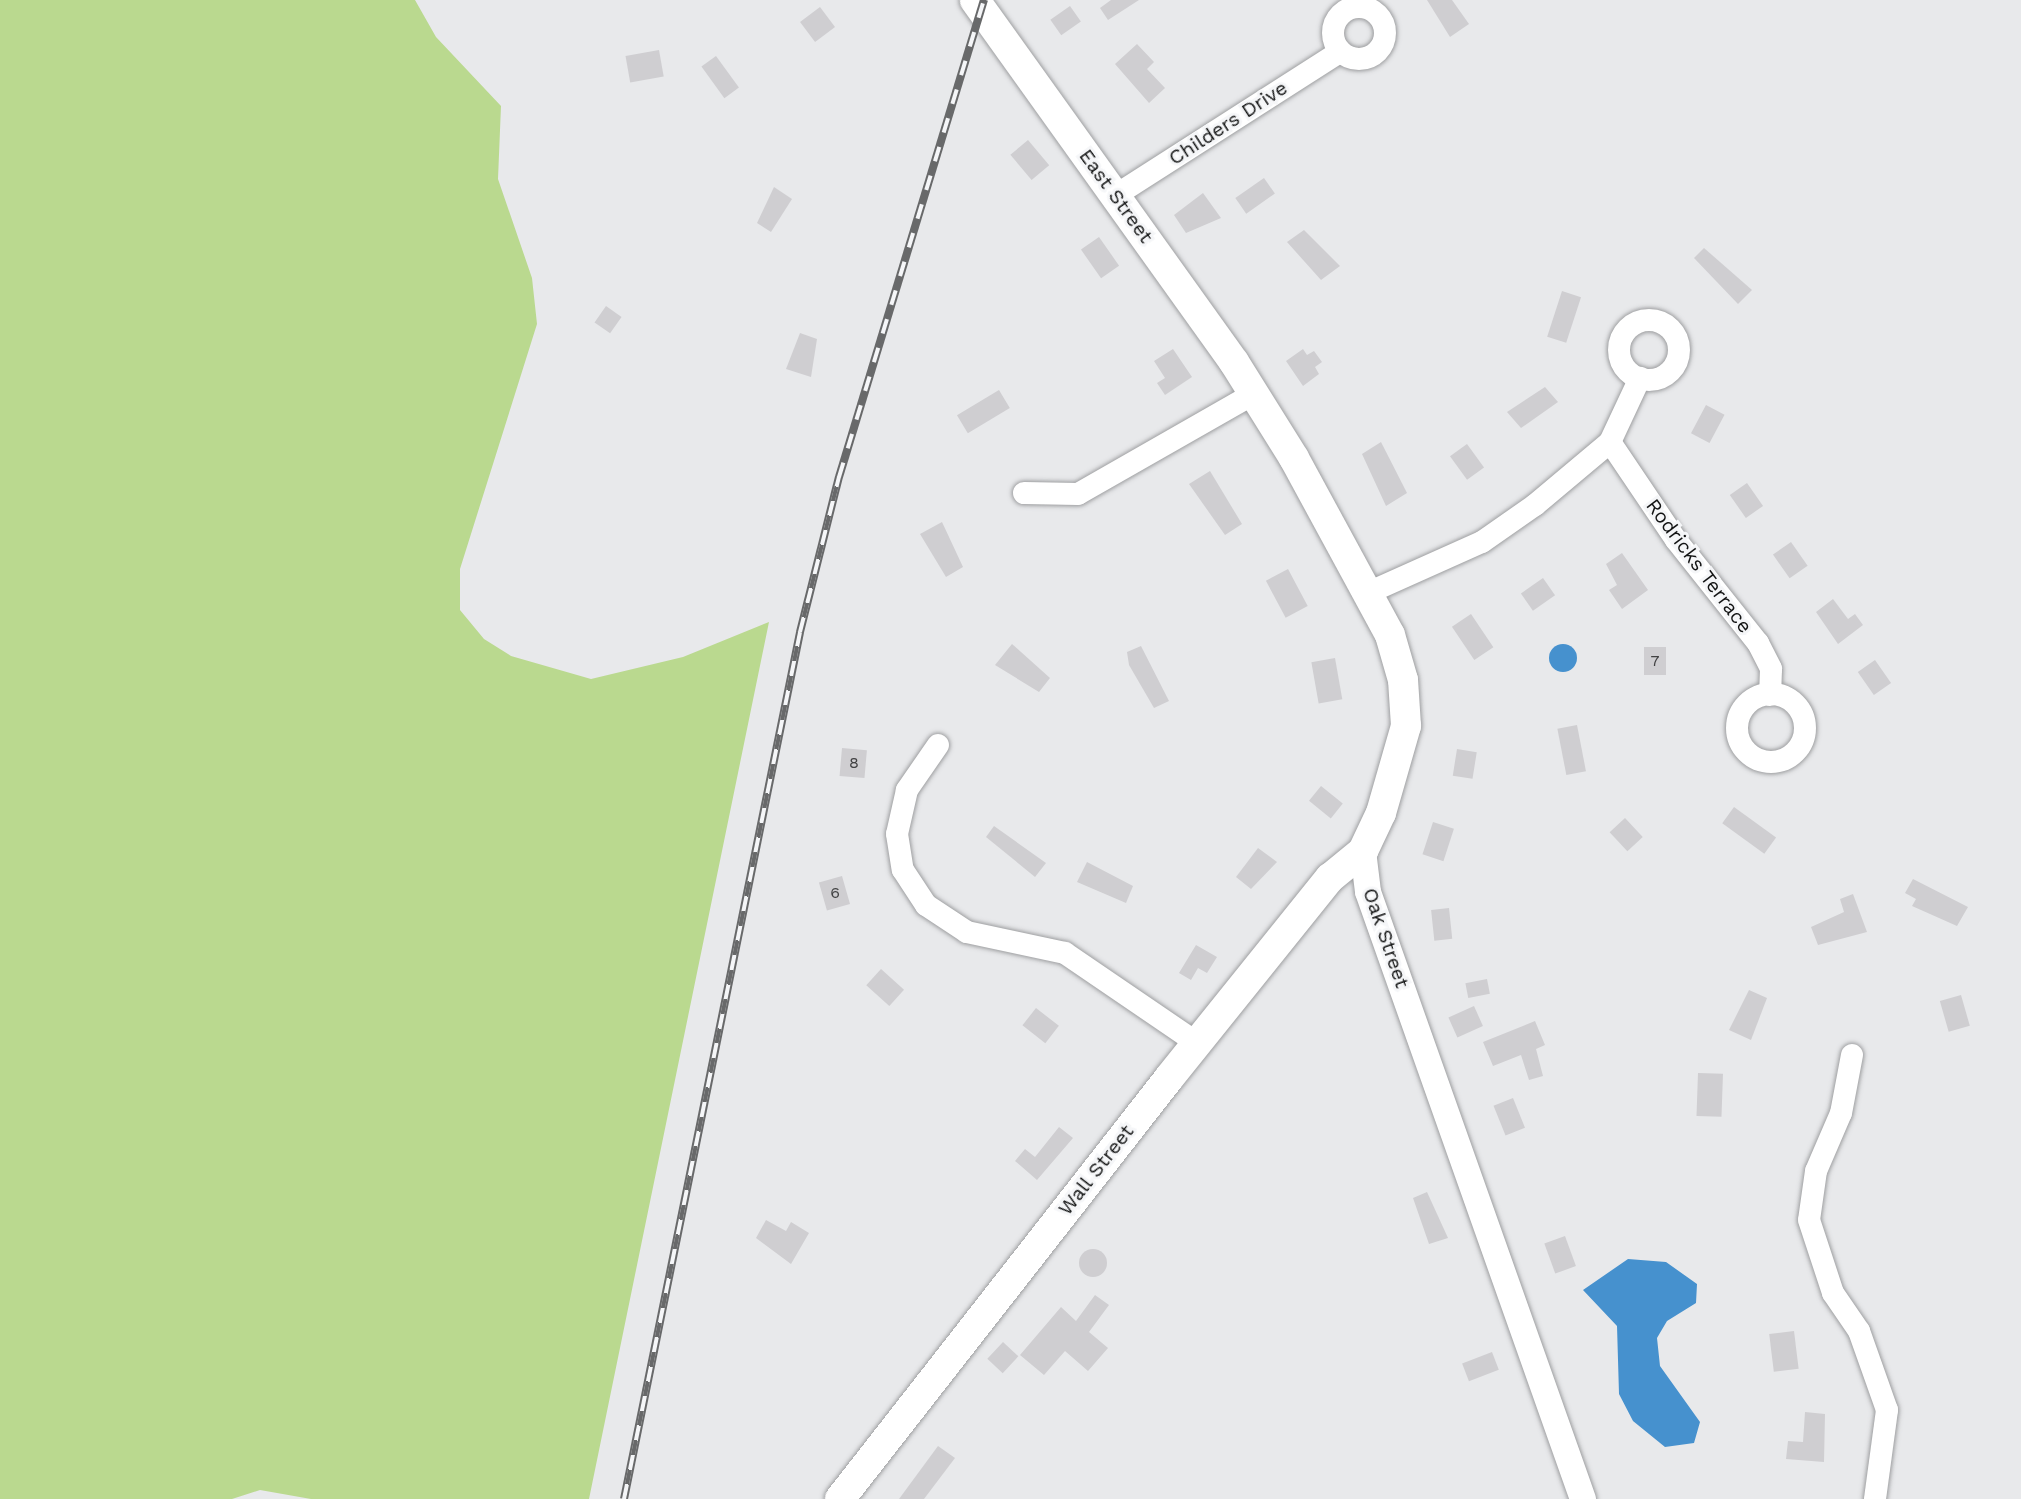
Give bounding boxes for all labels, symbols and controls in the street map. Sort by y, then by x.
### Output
street label: Childers Drive [1164,76,1292,170]
street label: East Street [1074,144,1158,248]
street label: Rodricks Terrace [1641,494,1757,638]
house number: 7 [1651,651,1659,671]
house number: 8 [849,753,859,773]
house number: 6 [830,883,840,903]
street label: Oak Street [1358,885,1414,991]
street label: Wall Street [1053,1120,1139,1220]

